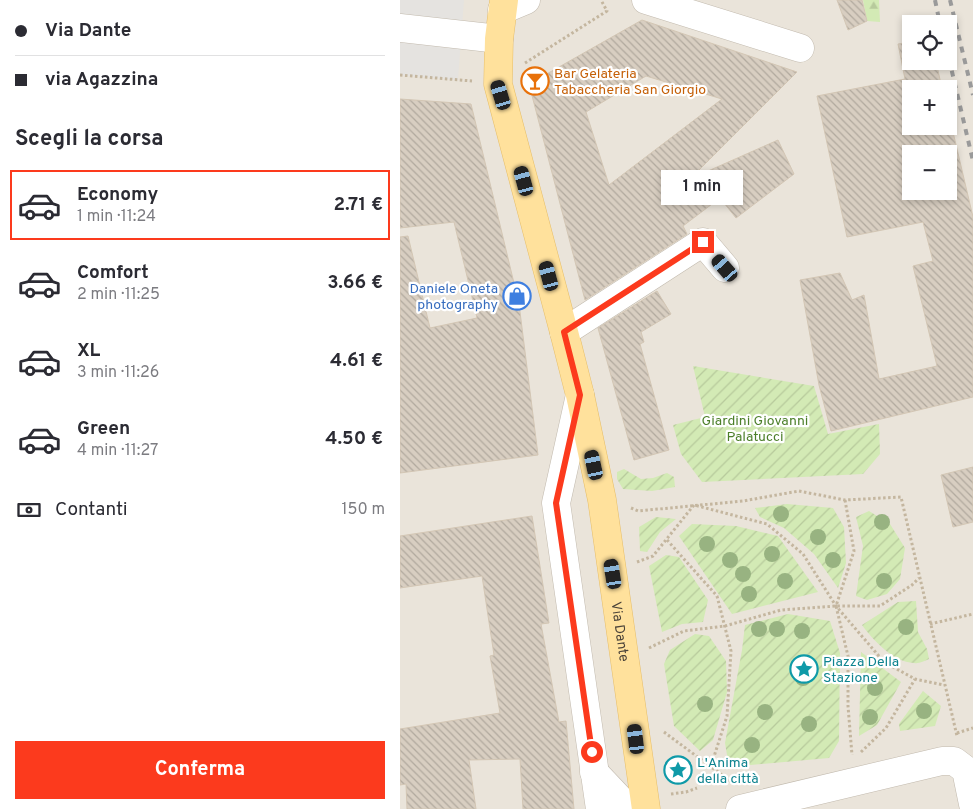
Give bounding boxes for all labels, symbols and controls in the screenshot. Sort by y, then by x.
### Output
map controls [902,15,957,200]
button: locate [902,15,957,70]
text: Via Dante [45,19,131,43]
bar icon: Bar Gelateria Tabaccheria San Giorgio [520,66,550,96]
place label: Bar Gelateria Tabaccheria San Giorgio [554,66,706,99]
text: via Agazzina [45,68,158,92]
car [489,78,512,112]
button: + [902,80,957,135]
text: Scegli la corsa [15,126,164,153]
button: − [902,145,957,200]
car [512,165,535,197]
callout: 1 min [662,170,744,204]
text: 1 min [683,177,721,197]
icon: car [17,183,62,228]
text: Economy [77,183,158,207]
text: 2.71 € [333,193,383,217]
text: 1 min · 11:24 [77,207,156,227]
route end [692,231,714,253]
car [709,252,740,284]
car [537,260,560,292]
icon: car [17,261,62,306]
text: Comfort [77,261,149,285]
text: 3.66 € [327,271,383,295]
place label: Daniele Oneta photography [409,281,498,314]
shop icon: Daniele Oneta photography [502,281,532,311]
text: 2 min · 11:25 [77,285,160,305]
icon: car [17,339,62,384]
text: XL [77,339,100,363]
text: 4.61 € [330,349,383,373]
text: 3 min · 11:26 [77,363,159,383]
park label: Giardini Giovanni Palatucci [702,413,808,446]
icon: car [17,417,62,462]
text: Green [77,417,130,441]
text: 4.50 € [325,427,383,451]
text: 4 min · 11:27 [77,441,158,461]
car [583,449,604,481]
icon: cash [15,496,43,524]
text: Contanti [55,498,128,522]
text: 150 m [342,500,385,520]
car [603,558,622,590]
street label: Via Dante [607,600,632,663]
place icon: Piazza Della Stazione [789,654,819,684]
place label: Piazza Della Stazione [823,654,899,687]
car [626,723,645,755]
button: Conferma [15,741,385,799]
route start [581,741,603,763]
place icon: L'Anima della città [663,755,693,785]
place label: L'Anima della città [697,755,759,788]

